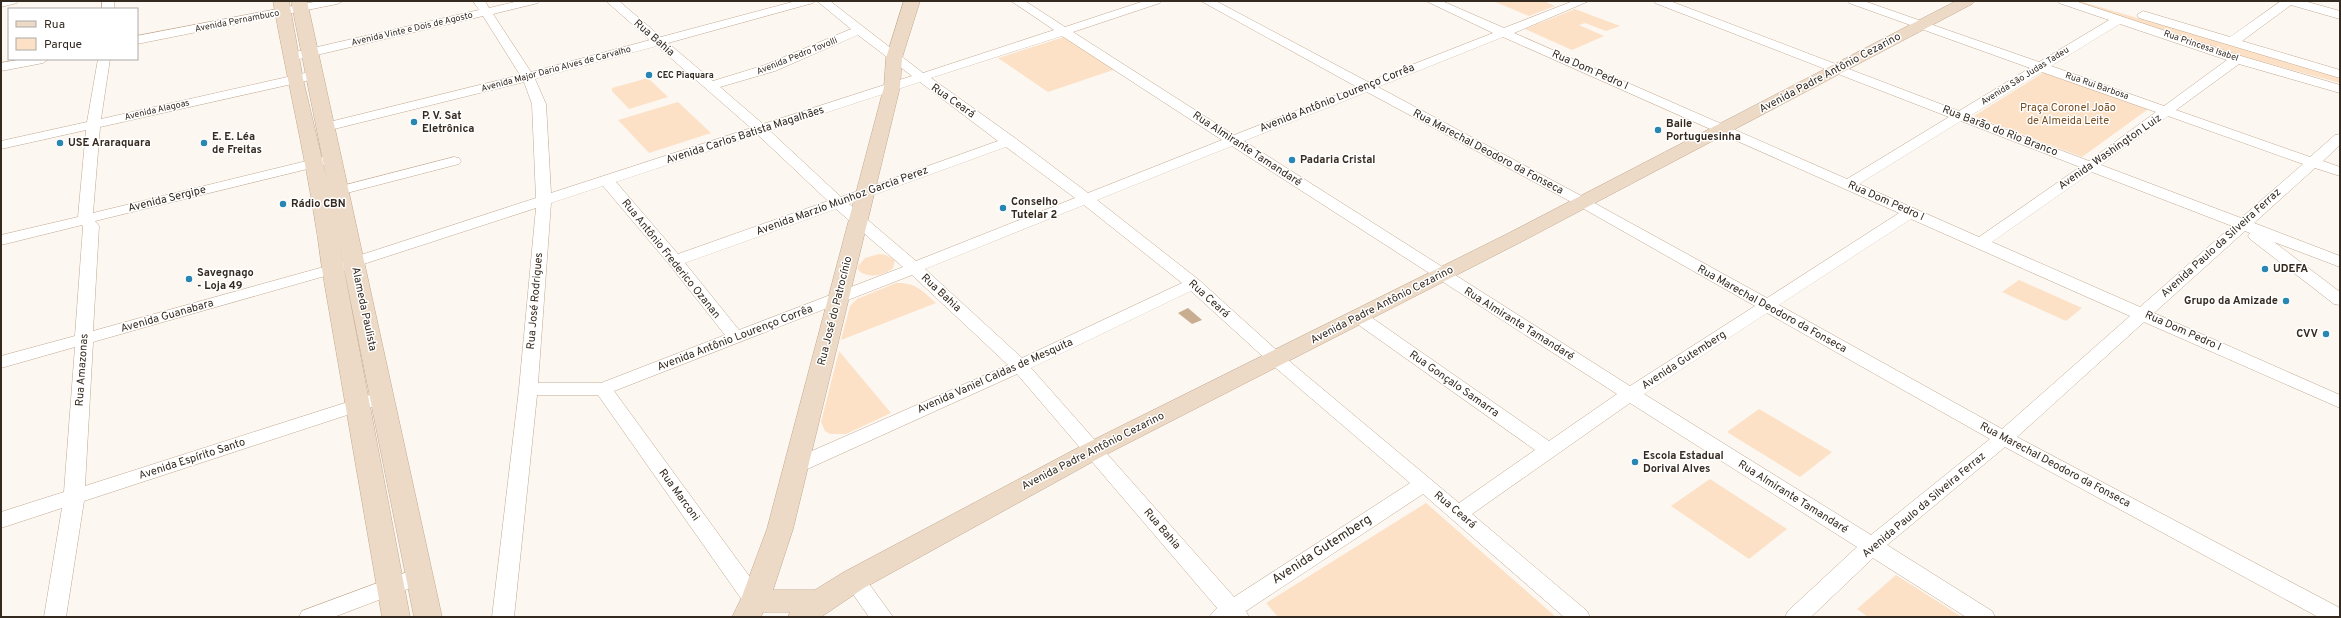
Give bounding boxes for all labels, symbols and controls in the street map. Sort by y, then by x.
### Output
street label: Avenida Pernambuco [194,7,280,35]
legend [8,8,138,60]
street label: Avenida Vinte e Dois de Agosto [350,10,474,48]
street label: Rua Bahia [631,16,677,60]
text: Rua [44,17,65,33]
street label: Rua Princesa Isabel [2162,28,2240,64]
street label: Avenida Padre Antônio Cezarino [1757,30,1903,116]
street label: Avenida Pedro Tovolli [755,35,839,77]
text: Parque [44,37,82,53]
street label: Avenida Major Dario Alves de Carvalho [480,44,632,94]
street label: Avenida São Judas Tadeu [1979,44,2071,108]
street label: Rua Dom Pedro I [1550,47,1630,93]
street label: Avenida Antônio Lourenço Corrêa [1257,60,1417,136]
marker: CEC Piaquara [644,70,654,80]
place label: CEC Piaquara [657,70,714,81]
street label: Rua Rui Barbosa [2064,70,2130,102]
street label: Rua Ceará [928,81,978,121]
street label: Avenida Alagoas [123,97,191,123]
park label: Praça Coronel João de Almeida Leite [2020,101,2116,128]
street label: Rua Barão do Rio Branco [1940,102,2060,160]
street label: Avenida Carlos Batista Magalhães [664,103,826,167]
street label: Rua Marechal Deodoro da Fonseca [1410,106,1566,198]
street label: Rua Almirante Tamandaré [1190,108,1304,190]
place label: P. V. Sat Eletrônica [422,109,475,136]
street label: Avenida Washington Luiz [2056,111,2164,193]
marker: P. V. Sat Eletrônica [409,117,419,127]
place label: Baile Portuguesinha [1666,117,1741,144]
marker: Baile Portuguesinha [1653,125,1663,135]
place label: E. E. Léa de Freitas [212,130,262,157]
place label: USE Araraquara [68,136,151,150]
marker: USE Araraquara [55,138,65,148]
marker: E. E. Léa de Freitas [199,138,209,148]
place label: Padaria Cristal [1300,153,1376,167]
marker: Padaria Cristal [1287,155,1297,165]
street label: Avenida Marzio Munhoz Garcia Perez [754,163,930,239]
street label: Rua Dom Pedro I [1846,178,1926,224]
street label: Avenida Sergipe [127,183,207,215]
street label: Avenida Paulo da Silveira Ferraz [2158,185,2284,301]
place label: Conselho Tutelar 2 [1011,195,1058,222]
street label: Rua Antônio Frederico Ozanan [618,196,724,322]
place label: Rádio CBN [291,197,346,211]
marker: Rádio CBN [278,199,288,209]
marker: Conselho Tutelar 2 [998,203,1008,213]
street label: Rua José Rodrigues [524,252,546,350]
street label: Rua José do Patrocínio [815,255,855,367]
street label: Rua Marechal Deodoro da Fonseca [1695,262,1849,356]
place label: UDEFA [2273,262,2308,276]
street label: Avenida Padre Antônio Cezarino [1308,263,1456,347]
marker: UDEFA [2260,264,2270,274]
place label: Savegnago - Loja 49 [197,266,254,293]
street label: Alameda Paulista [348,266,380,353]
street label: Rua Bahia [918,271,964,315]
marker: Savegnago - Loja 49 [184,274,194,284]
street label: Rua Ceará [1185,277,1233,321]
street label: Rua Almirante Tamandaré [1461,284,1577,364]
place label: Grupo da Amizade [2184,294,2278,308]
street label: Avenida Guanabara [119,296,215,336]
marker: Grupo da Amizade [2281,296,2291,306]
street label: Avenida Antônio Lourenço Corrêa [655,302,815,374]
street label: Rua Dom Pedro I [2143,308,2223,354]
street label: Avenida Gutemberg [1639,327,1729,393]
place label: CVV [2296,327,2318,341]
marker: CVV [2321,329,2331,339]
street label: Rua Amazonas [72,333,92,407]
street label: Avenida Vaniel Caldas de Mesquita [915,335,1075,417]
street label: Rua Gonçalo Samarra [1406,348,1502,420]
street label: Avenida Padre Antônio Cezarino [1019,409,1167,493]
street label: Rua Marechal Deodoro da Fonseca [1977,419,2133,511]
street label: Avenida Espírito Santo [137,435,247,483]
place label: Escola Estadual Dorival Alves [1643,449,1724,476]
street label: Avenida Paulo da Silveira Ferraz [1859,449,1989,561]
marker: Escola Estadual Dorival Alves [1630,457,1640,467]
street label: Rua Almirante Tamandaré [1735,457,1851,537]
street label: Rua Marconi [655,466,703,524]
street label: Rua Ceará [1431,488,1479,532]
street label: Rua Bahia [1140,506,1184,552]
street label: Avenida Gutemberg [1269,512,1375,588]

